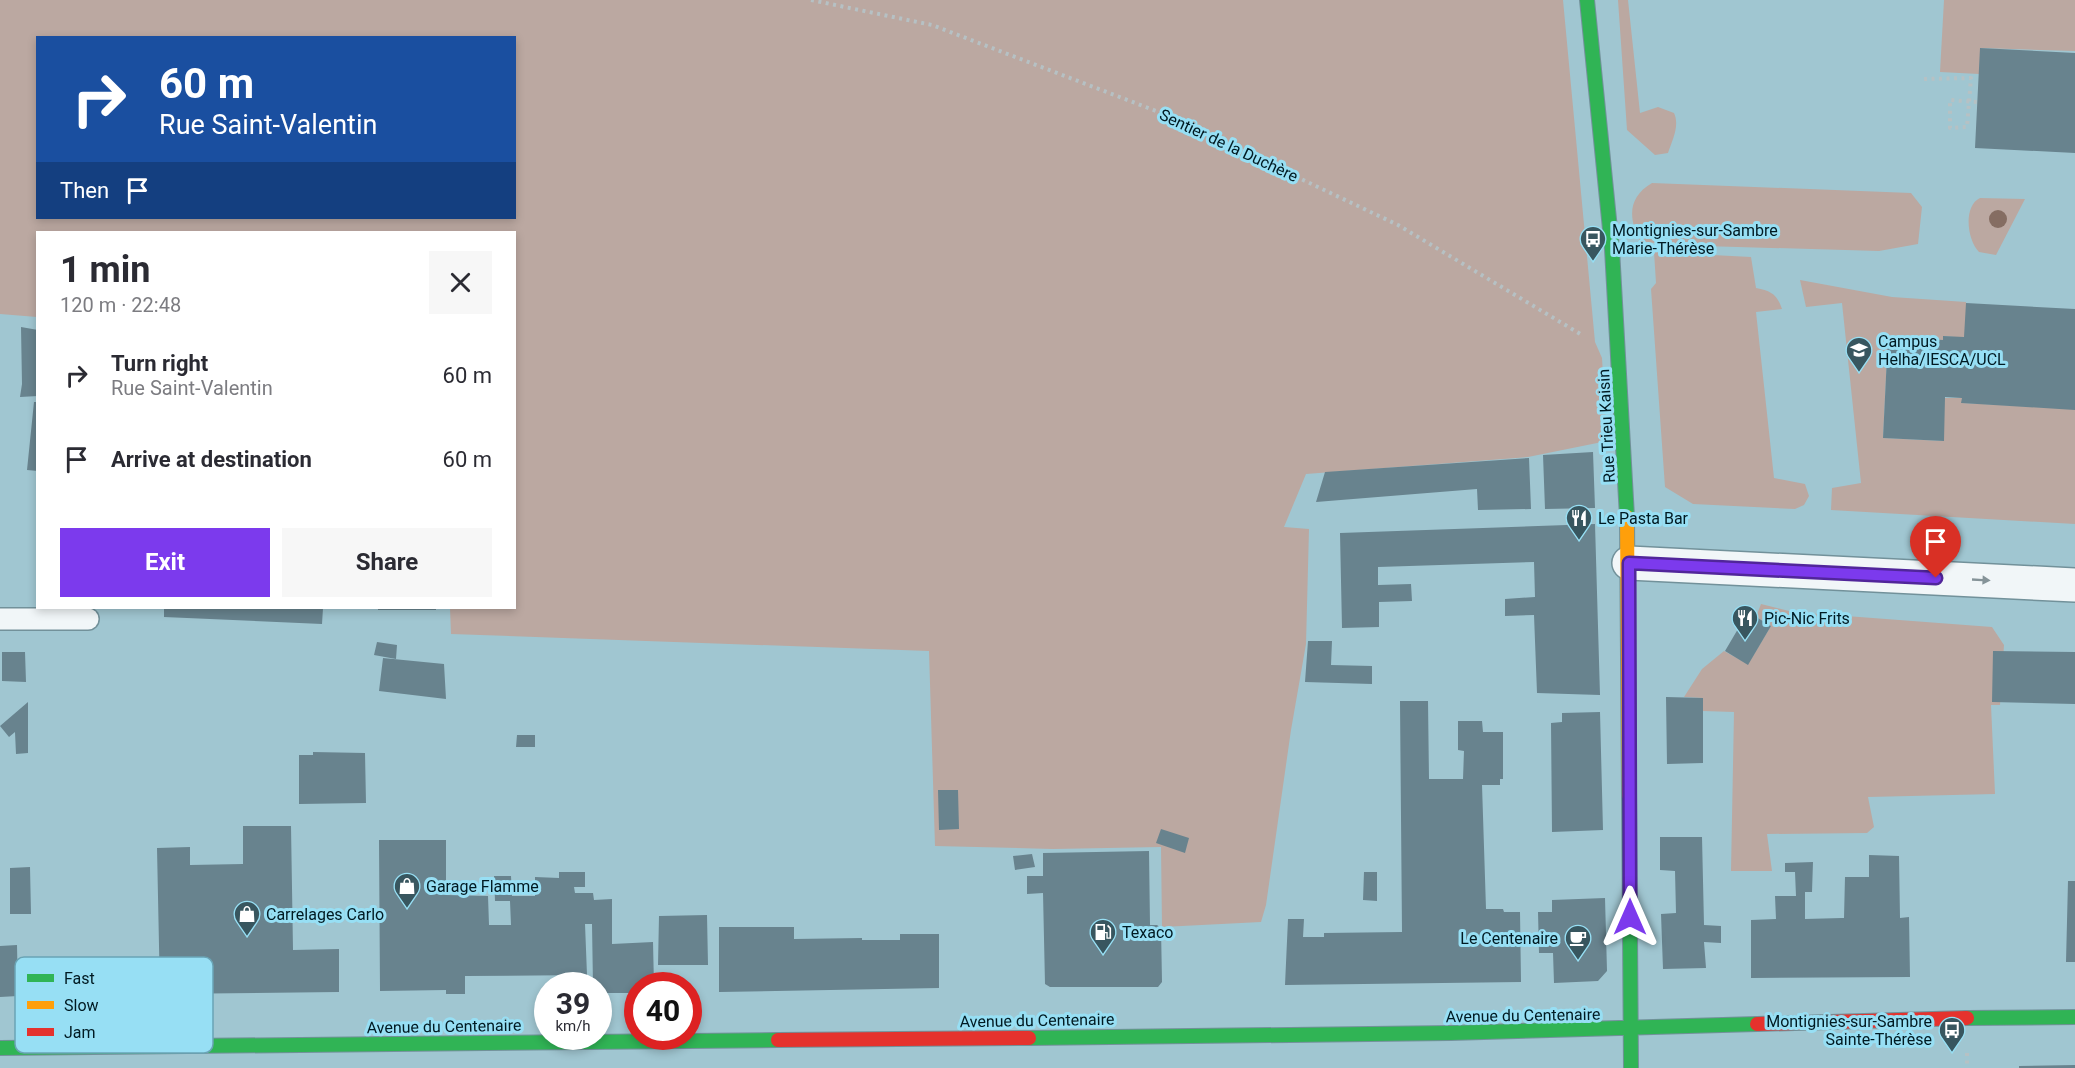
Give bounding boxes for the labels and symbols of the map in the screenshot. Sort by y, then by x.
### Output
street label: Sentier de la Duchère [1157,105,1301,186]
place label: Montignies-sur-Sambre Marie-Thérèse [1612,221,1778,258]
bus stop icon: Montignies-sur-Sambre Marie-Thérèse [1578,224,1608,262]
place label: Campus Helha/IESCA/UCL [1878,332,2006,369]
school or university icon: Campus Helha/IESCA/UCL [1844,335,1874,373]
street label: Rue Trieu Kaisin [1594,369,1619,483]
restaurant icon: Le Pasta Bar [1564,503,1594,541]
place label: Le Pasta Bar [1598,509,1689,528]
pin [1910,516,1961,578]
one-way arrow [1971,576,1990,585]
restaurant icon: Pic-Nic Frits [1730,603,1760,641]
place label: Pic-Nic Frits [1764,609,1850,628]
shop icon: Garage Flamme [392,871,422,909]
place label: Garage Flamme [426,877,539,896]
position arrow [1598,885,1662,949]
shop icon: Carrelages Carlo [232,899,262,937]
place label: Carrelages Carlo [266,905,384,924]
fuel station icon: Texaco [1088,917,1118,955]
place label: Texaco [1122,923,1173,942]
cafe icon: Le Centenaire [1563,923,1593,961]
place label: Le Centenaire [1460,929,1558,948]
legend [15,957,213,1053]
text: Fast [64,969,95,988]
speed limit sign: 40 [624,972,702,1050]
text: Slow [64,996,99,1015]
street label: Avenue du Centenaire [1445,1005,1601,1026]
street label: Avenue du Centenaire [959,1010,1115,1031]
place label: Montignies-sur-Sambre Sainte-Thérèse [1766,1012,1932,1049]
bus stop icon: Montignies-sur-Sambre Sainte-Thérèse [1937,1015,1967,1053]
street label: Avenue du Centenaire [366,1016,522,1037]
text: Jam [64,1023,96,1042]

